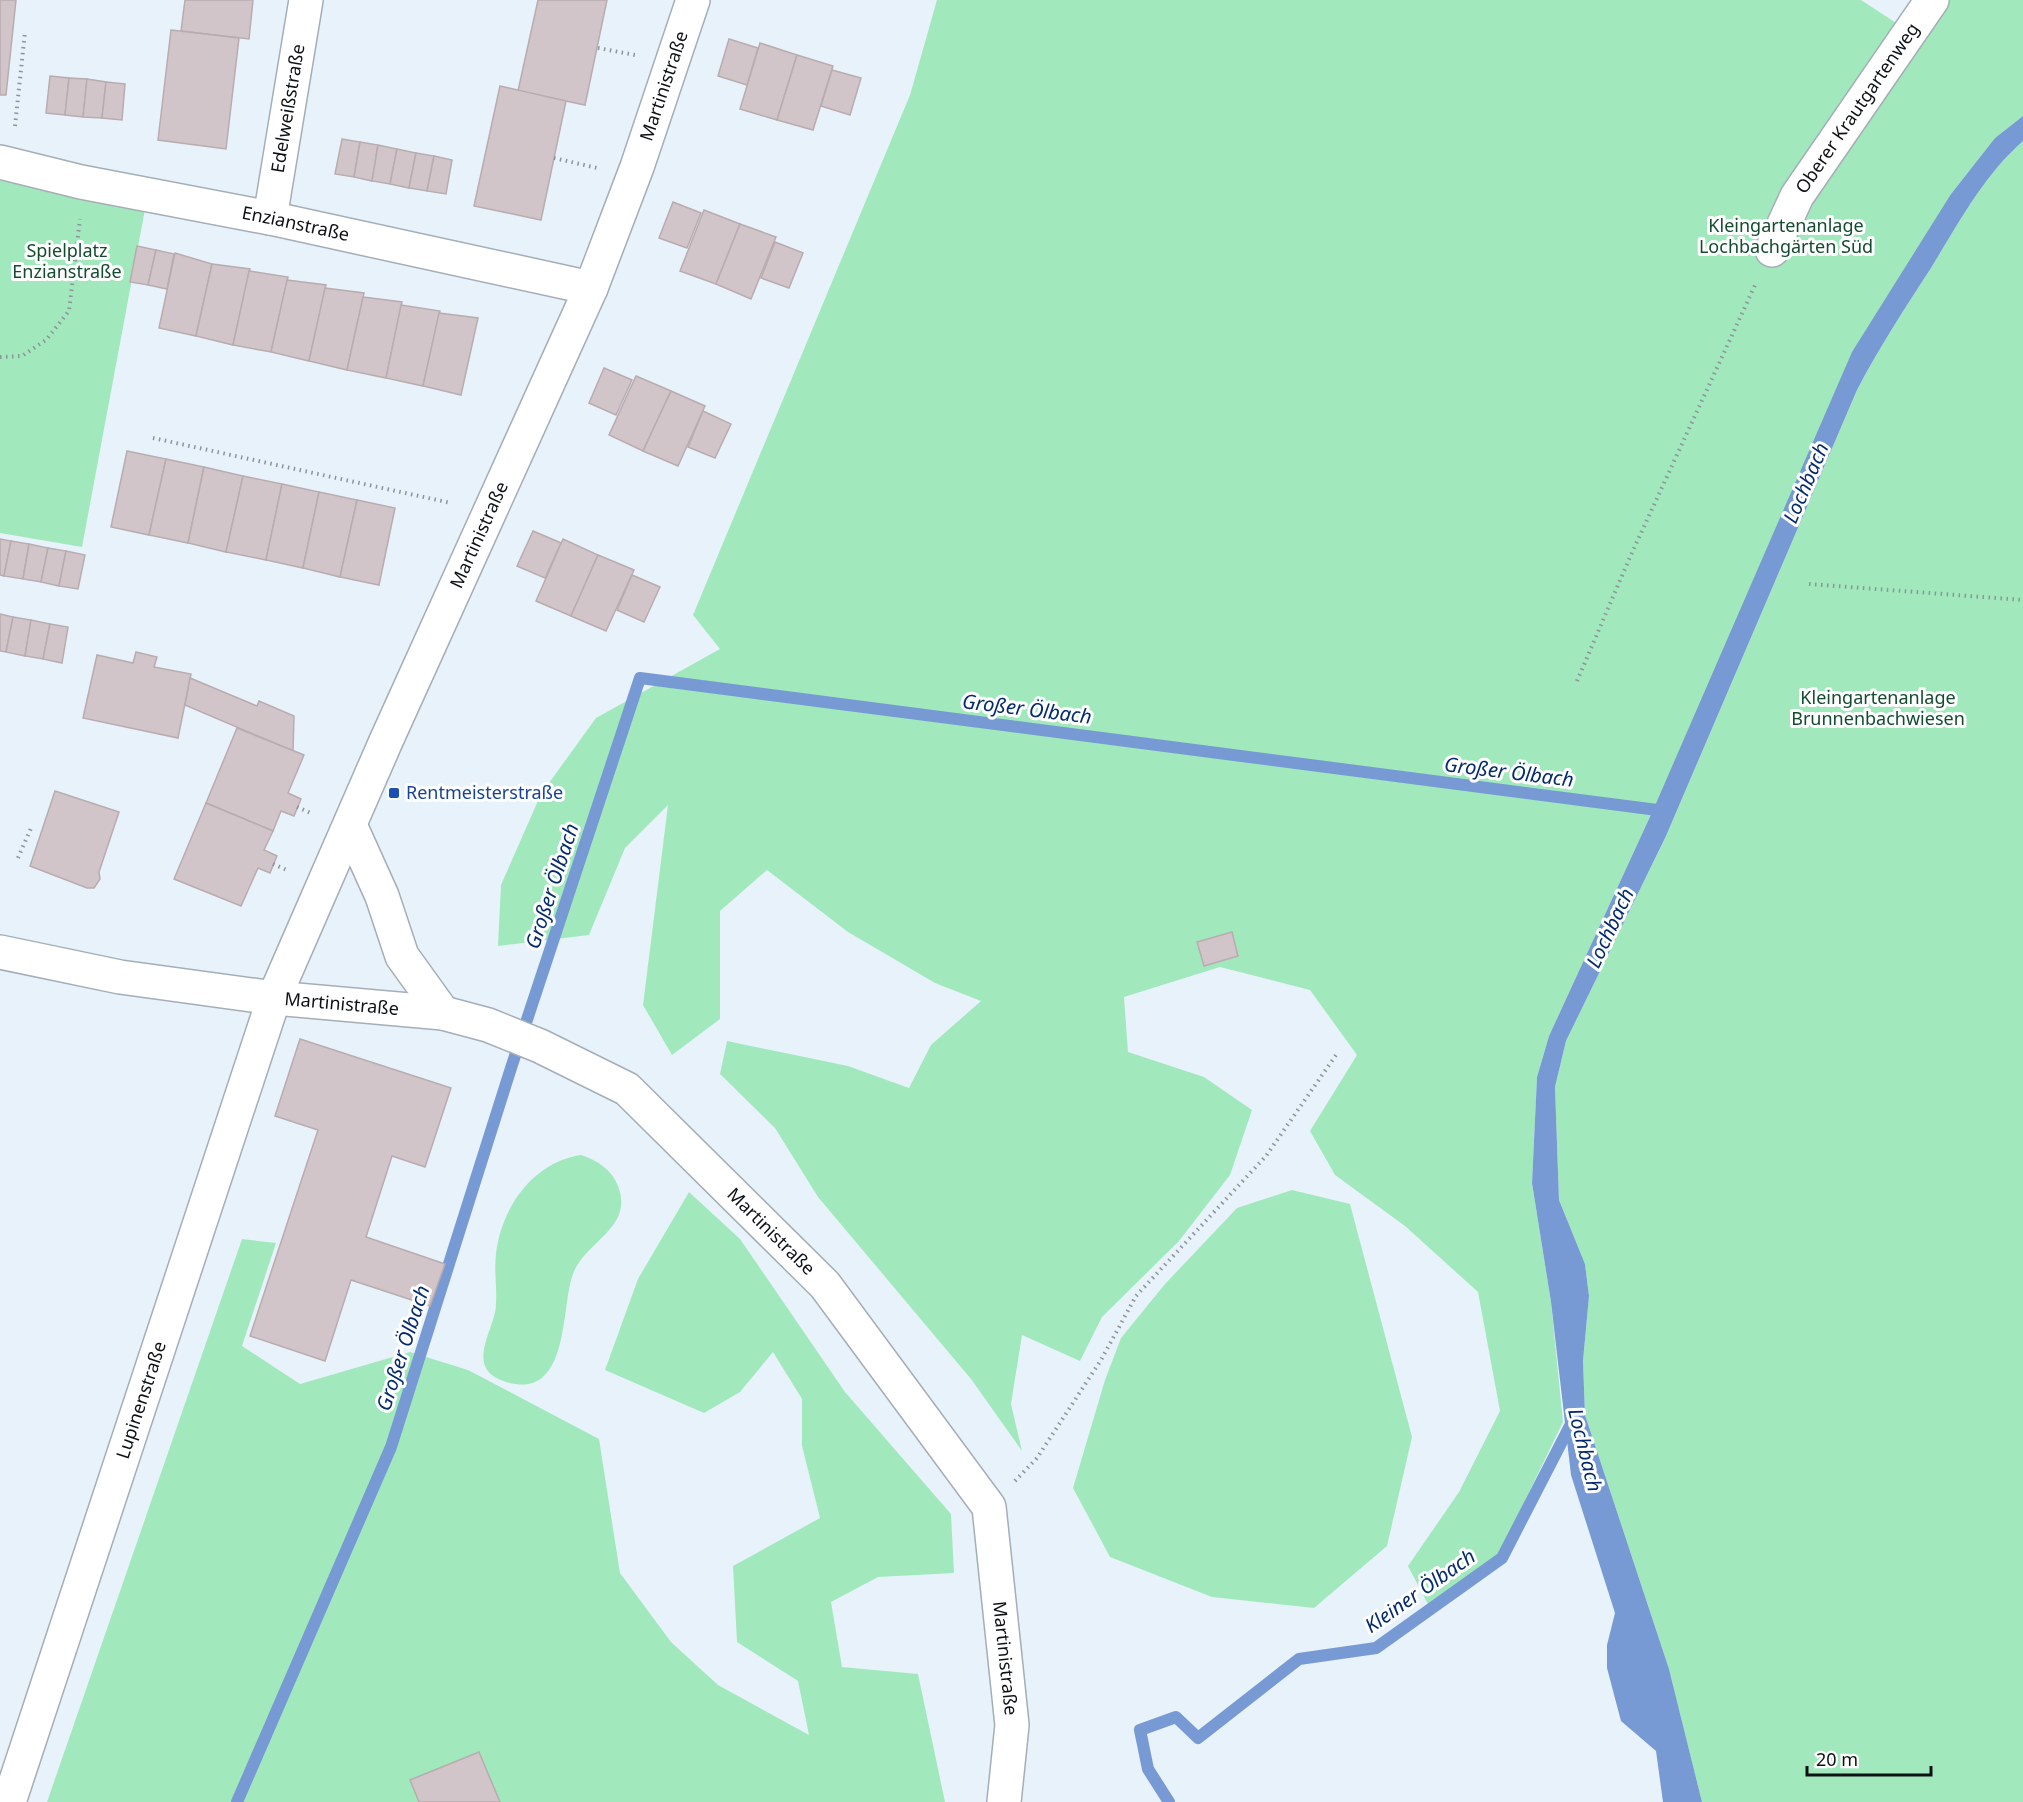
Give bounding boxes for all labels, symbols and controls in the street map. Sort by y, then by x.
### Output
street label: Oberer Krautgartenweg [1789,18,1924,198]
street label: Martinistraße [634,28,693,144]
street label: Edelweißstraße [265,42,310,174]
street label: Enzianstraße [240,200,352,246]
park label: Kleingartenanlage Lochbachgärten Süd [1699,213,1873,258]
park label: Spielplatz Enzianstraße [12,238,122,283]
water label: Lochbach [1776,438,1835,527]
street label: Martinistraße [444,477,513,592]
park label: Kleingartenanlage Brunnenbachwiesen [1791,685,1965,730]
water label: Großer Ölbach [961,687,1093,730]
water label: Großer Ölbach [1443,750,1575,793]
place label: Rentmeisterstraße [406,780,563,804]
marker: Rentmeisterstraße [387,786,401,800]
water label: Großer Ölbach [519,820,585,952]
water label: Lochbach [1579,884,1640,972]
street label: Martinistraße [284,986,400,1020]
street label: Martinistraße [723,1182,821,1280]
water label: Großer Ölbach [370,1282,436,1414]
street label: Lupinenstraße [110,1338,171,1462]
water label: Lochbach [1562,1405,1609,1494]
water label: Kleiner Ölbach [1359,1542,1480,1639]
street label: Martinistraße [988,1600,1024,1716]
scale bar [1807,1739,1932,1777]
text: 20 m [1816,1747,1858,1771]

